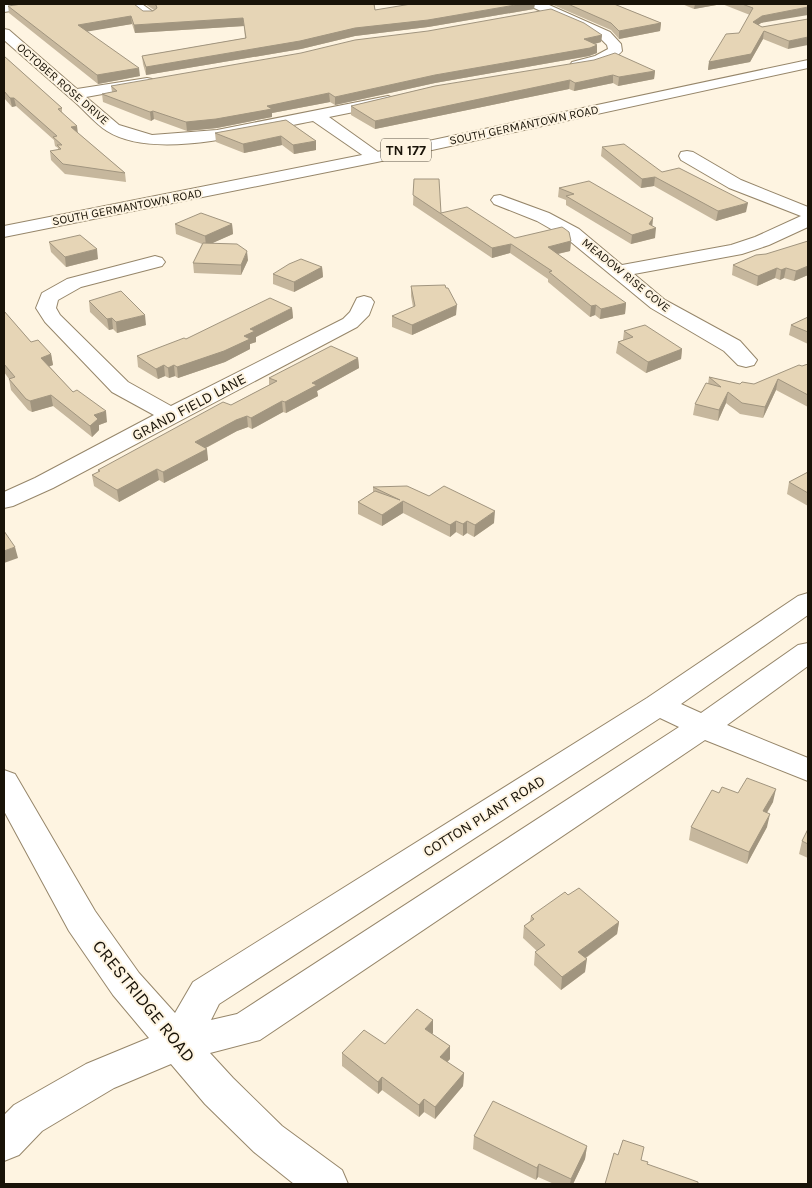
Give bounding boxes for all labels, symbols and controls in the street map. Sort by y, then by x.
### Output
street label: OCTOBER ROSE DRIVE [14,40,112,128]
street label: SOUTH GERMANTOWN ROAD [448,102,600,148]
road number: TN 177 [381,138,431,162]
street label: SOUTH GERMANTOWN ROAD [51,186,203,228]
street label: MEADOW RISE COVE [579,235,673,315]
street label: GRAND FIELD LANE [129,369,249,445]
street label: COTTON PLANT ROAD [420,771,548,861]
street label: CRESTRIDGE ROAD [88,935,200,1067]

